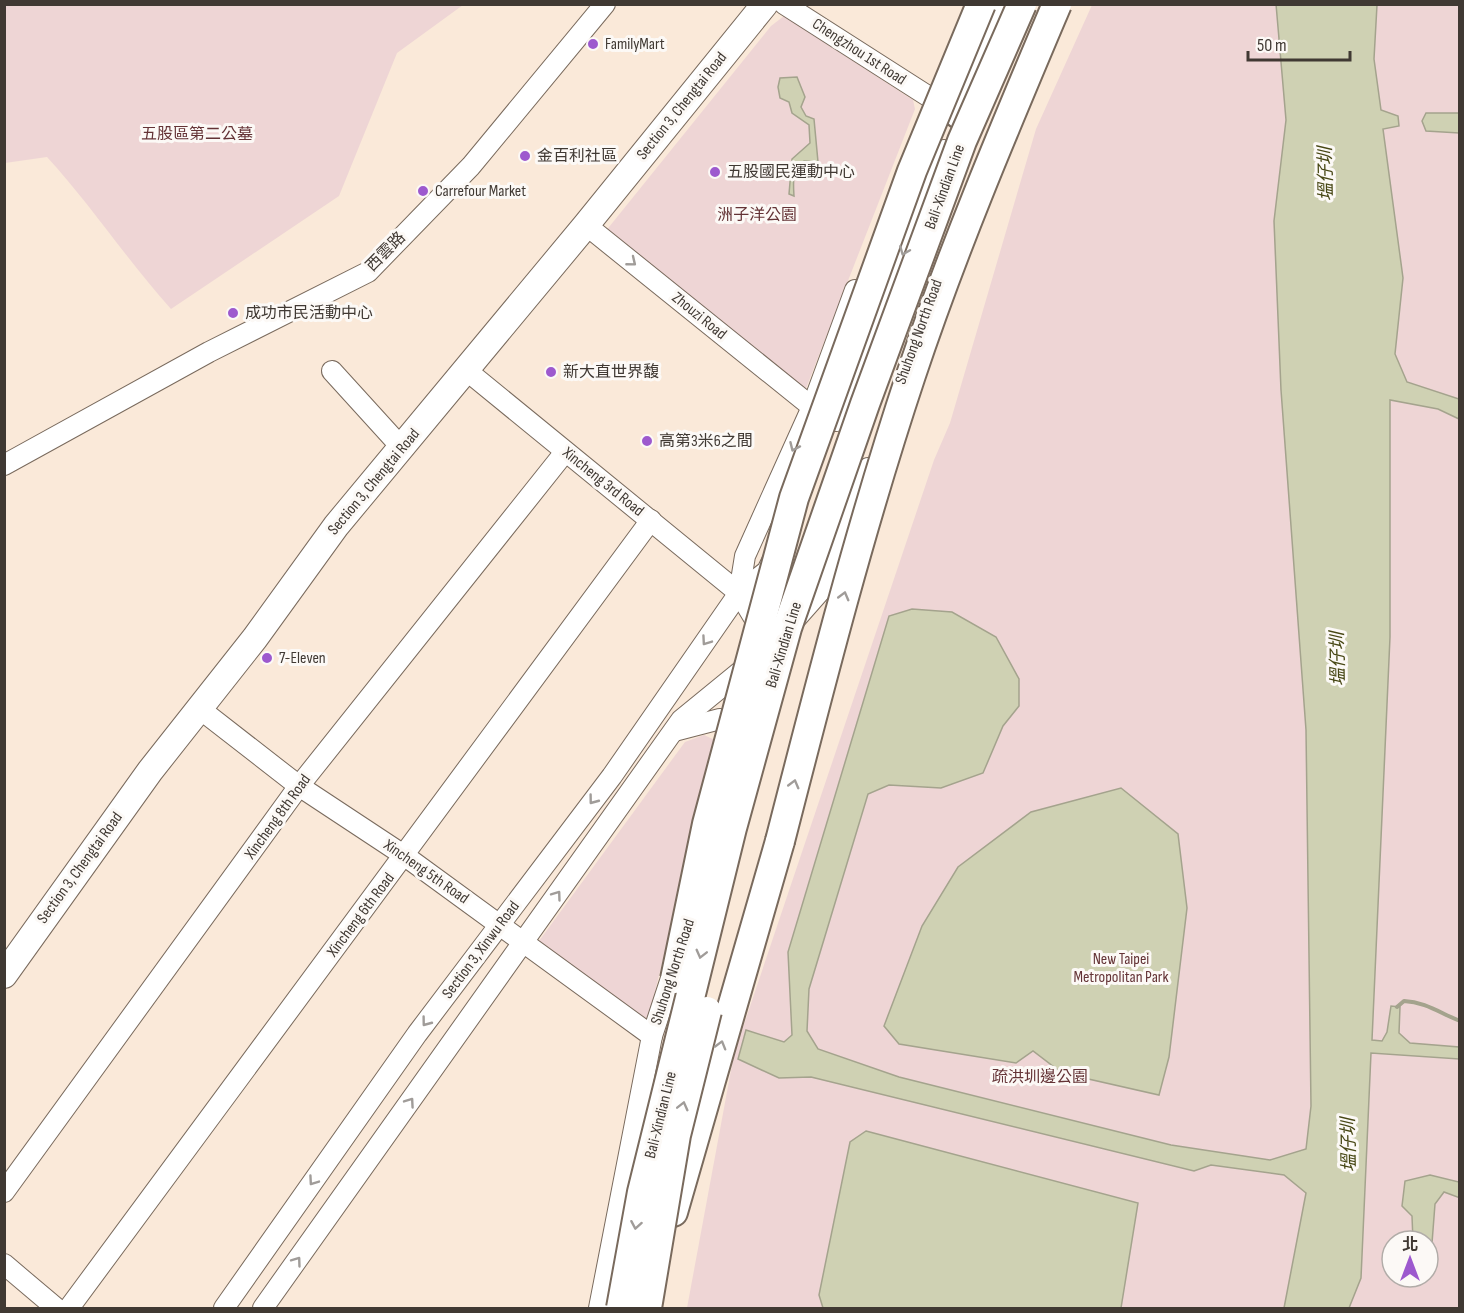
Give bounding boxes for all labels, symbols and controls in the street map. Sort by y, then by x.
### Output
street label: Chengzhou 1st Road [808,15,910,89]
scale bar [1248,24,1350,62]
place label: FamilyMart [605,35,665,54]
text: 50 m [1257,35,1287,56]
marker: FamilyMart [586,37,600,51]
street label: Section 3, Chengtai Road [633,48,731,164]
park label: 五股區第二公墓 [141,125,253,144]
street label: Bali-Xindian Line [921,142,969,232]
water label: 塭仔圳 [1315,144,1337,201]
place label: 金百利社區 [537,147,617,166]
marker: 金百利社區 [518,149,532,163]
place label: 五股國民運動中心 [727,163,855,182]
marker: 五股國民運動中心 [708,165,722,179]
place label: Carrefour Market [435,182,526,201]
marker: Carrefour Market [416,184,430,198]
park label: 洲子洋公園 [717,206,797,225]
street label: 西雲路 [362,228,410,276]
one-way arrow [899,245,911,256]
one-way arrow [625,255,636,266]
street label: Shuhong North Road [891,277,947,387]
street label: Zhouzi Road [668,288,730,344]
place label: 成功市民活動中心 [245,304,373,323]
marker: 成功市民活動中心 [226,306,240,320]
place label: 新大直世界馥 [563,363,659,382]
marker: 新大直世界馥 [544,365,558,379]
street label: Section 3, Chengtai Road [324,425,424,539]
place label: 高第3米6之間 [659,432,753,451]
marker: 高第3米6之間 [640,434,654,448]
one-way arrow [790,440,802,451]
street label: Xincheng 3rd Road [558,443,647,521]
one-way arrow [836,591,849,601]
street label: Bali-Xindian Line [762,600,806,690]
water label: 塭仔圳 [1327,629,1349,686]
one-way arrow [702,634,713,645]
place label: 7-Eleven [279,649,326,668]
marker: 7-Eleven [260,651,274,665]
street label: Xincheng 8th Road [240,771,315,864]
one-way arrow [787,780,800,790]
one-way arrow [590,794,601,805]
street label: Section 3, Chengtai Road [33,809,127,927]
street label: Xincheng 5th Road [379,835,472,908]
street label: Xincheng 6th Road [323,869,399,961]
one-way arrow [549,891,560,902]
street label: Section 3, Xinwu Road [438,898,524,1002]
street label: Shuhong North Road [647,917,699,1027]
one-way arrow [695,948,708,958]
park label: New Taipei Metropolitan Park [1073,950,1169,987]
one-way arrow [423,1016,434,1027]
one-way arrow [714,1040,726,1051]
park label: 疏洪圳邊公園 [992,1068,1088,1087]
street label: Bali-Xindian Line [641,1070,681,1160]
one-way arrow [403,1098,414,1109]
one-way arrow [676,1102,689,1112]
water label: 塭仔圳 [1338,1115,1360,1172]
one-way arrow [309,1174,320,1185]
one-way arrow [630,1220,643,1230]
north arrow [1380,1229,1440,1289]
text: 北 [1402,1236,1418,1255]
one-way arrow [290,1256,301,1267]

